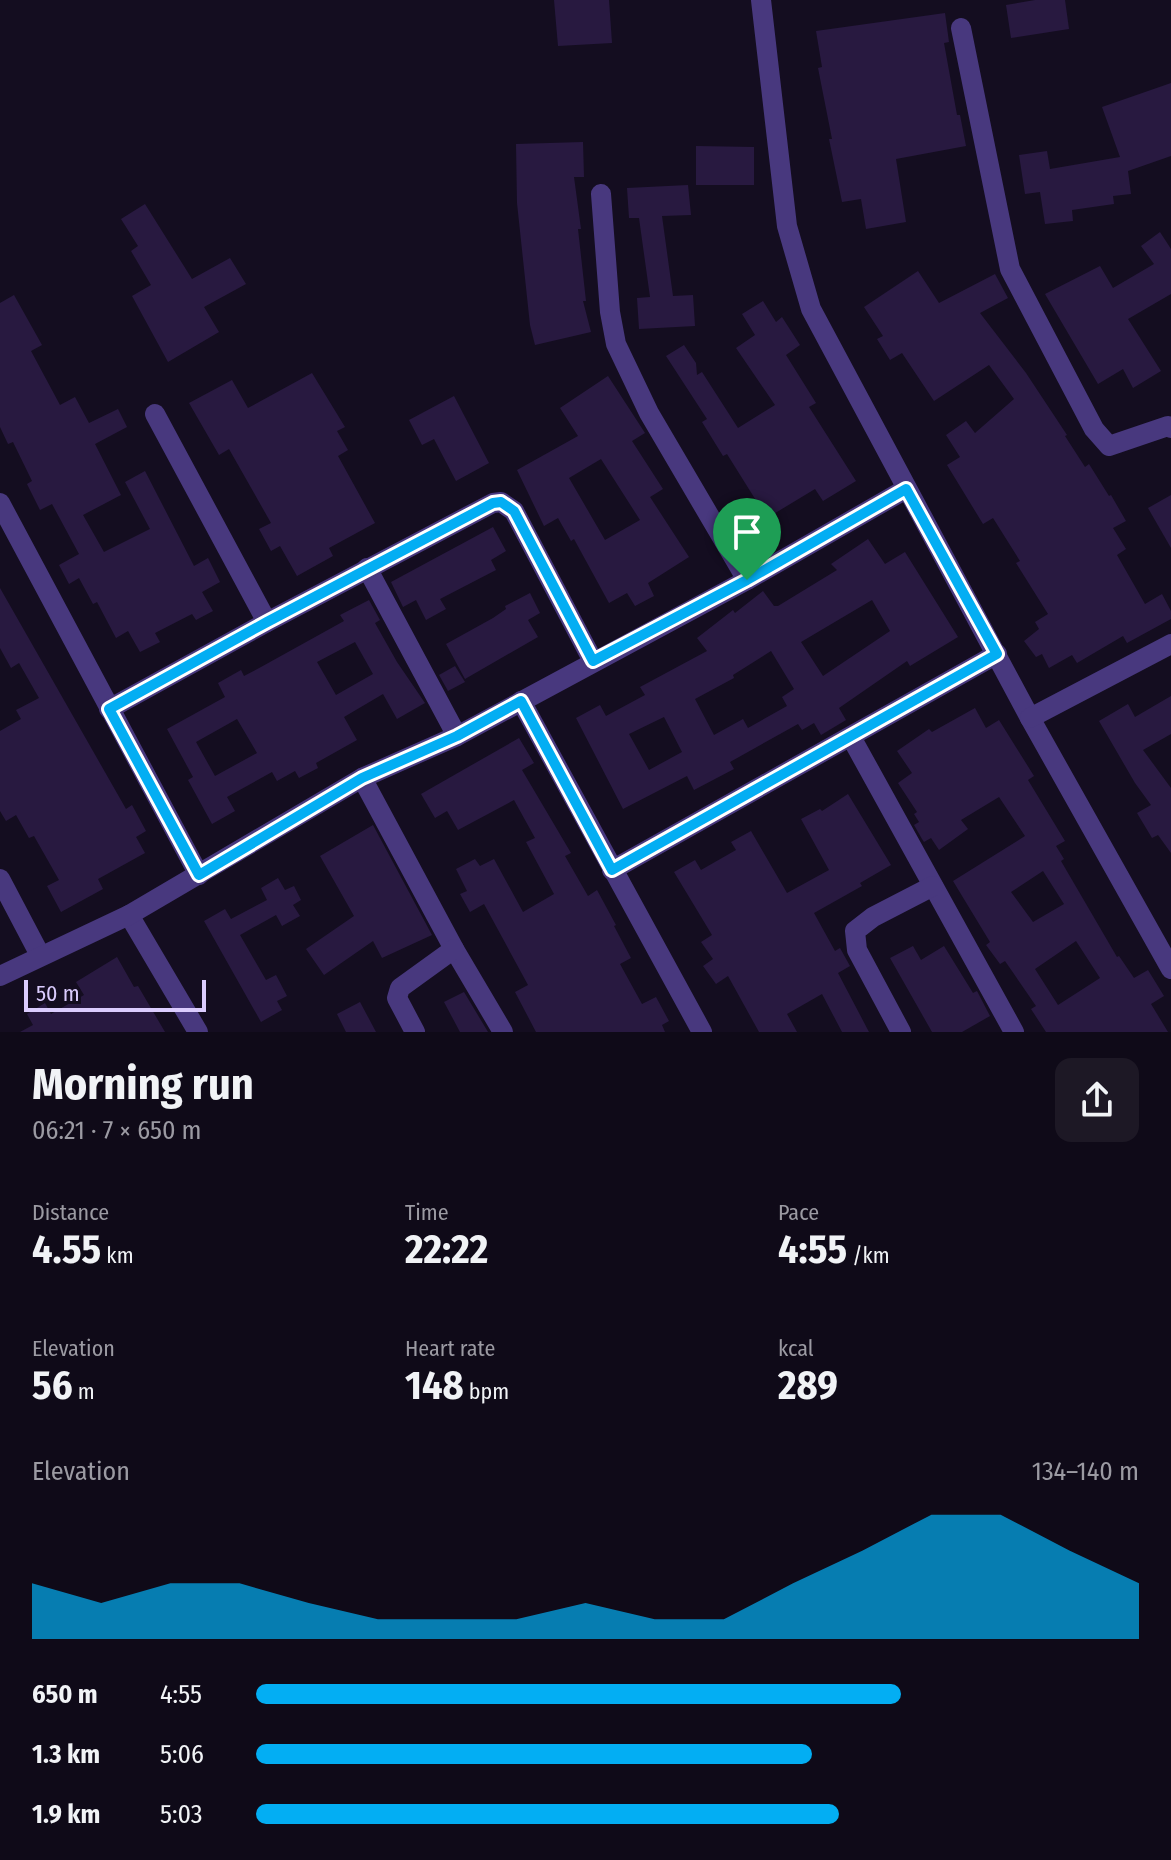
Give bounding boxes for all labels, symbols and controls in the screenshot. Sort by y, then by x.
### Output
pin [713,498,781,580]
icon: arrive [725,510,769,554]
scale bar [24,976,206,1012]
text: 50 m [36,980,80,1007]
text: Morning run [32,1058,254,1111]
button: share [1055,1058,1139,1142]
text: 06:21 · 7 × 650 m [32,1115,202,1146]
text: Distance [32,1199,109,1226]
text: Time [405,1199,449,1226]
text: Pace [778,1199,819,1226]
text: 4.55 [32,1226,101,1274]
text: 22:22 [405,1226,488,1274]
text: 4:55 [778,1226,847,1274]
text: km [101,1242,134,1269]
text: /km [847,1242,890,1269]
text: Elevation [32,1335,115,1362]
text: Heart rate [405,1335,495,1362]
text: kcal [778,1335,814,1362]
text: 56 [32,1362,73,1410]
text: 148 [405,1362,464,1410]
text: 289 [778,1362,838,1410]
text: m [73,1378,95,1405]
text: bpm [464,1378,509,1405]
text: Elevation [32,1456,130,1487]
text: 134–140 m [1032,1456,1139,1487]
text: 650 m [32,1679,98,1710]
text: 4:55 [160,1679,202,1710]
text: 1.3 km [32,1739,100,1770]
text: 5:06 [160,1739,204,1770]
text: 1.9 km [32,1799,100,1830]
text: 5:03 [160,1799,202,1830]

